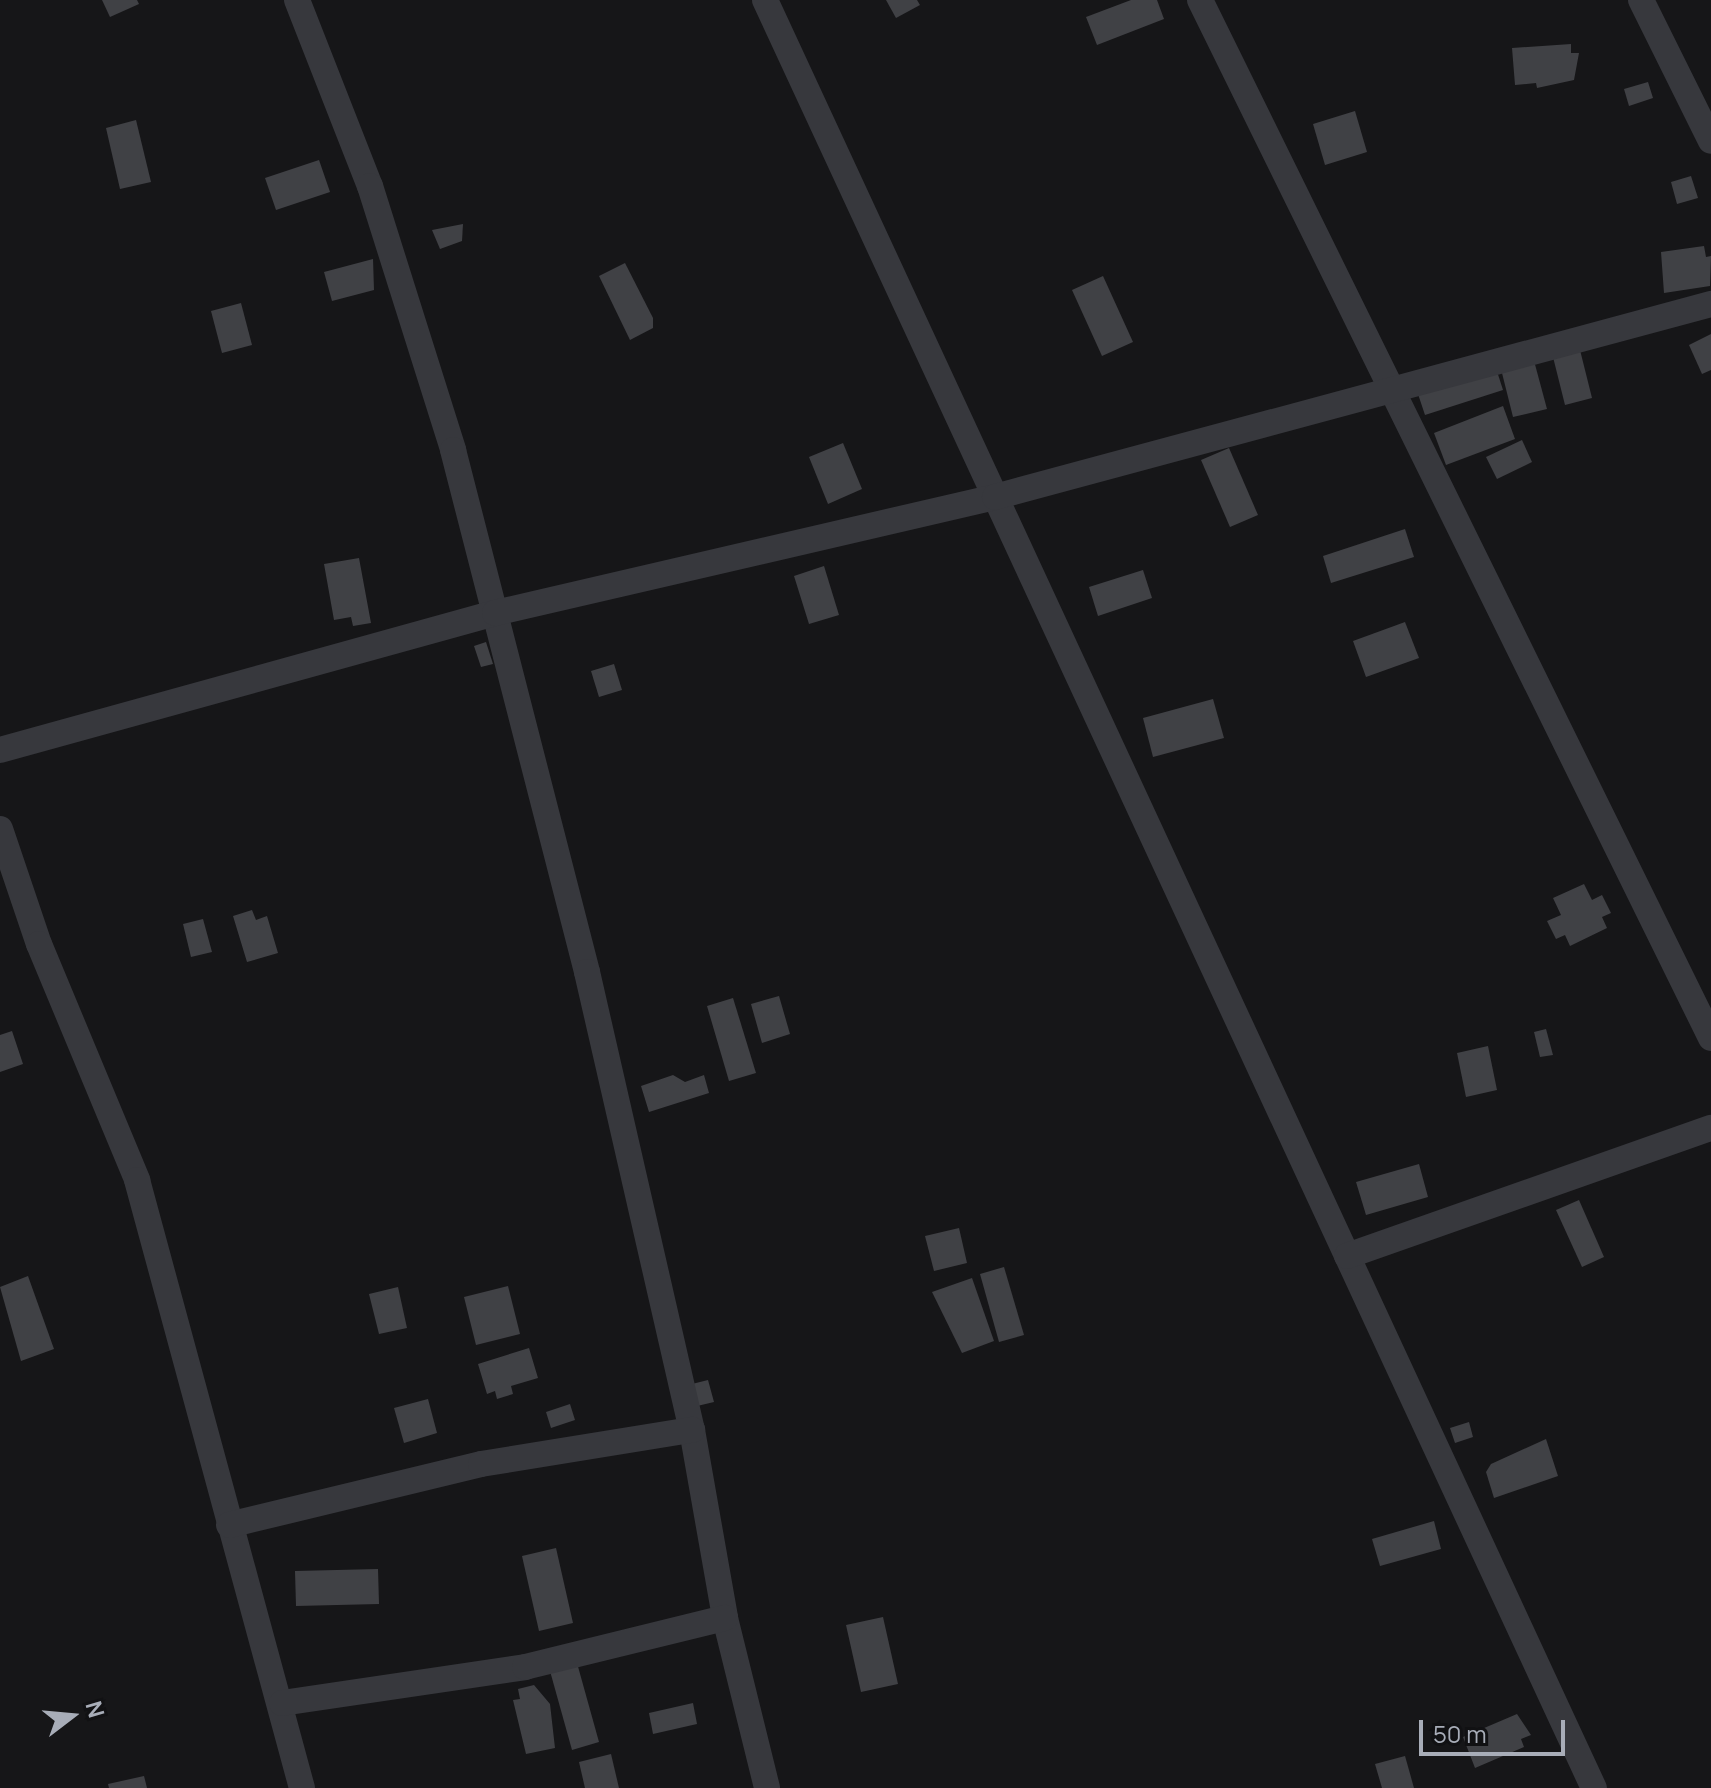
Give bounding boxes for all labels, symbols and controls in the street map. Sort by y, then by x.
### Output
north arrow [32,1676,112,1756]
text: N [78,1698,112,1721]
scale bar [1423,1704,1569,1754]
text: 50 m [1433,1717,1487,1750]

